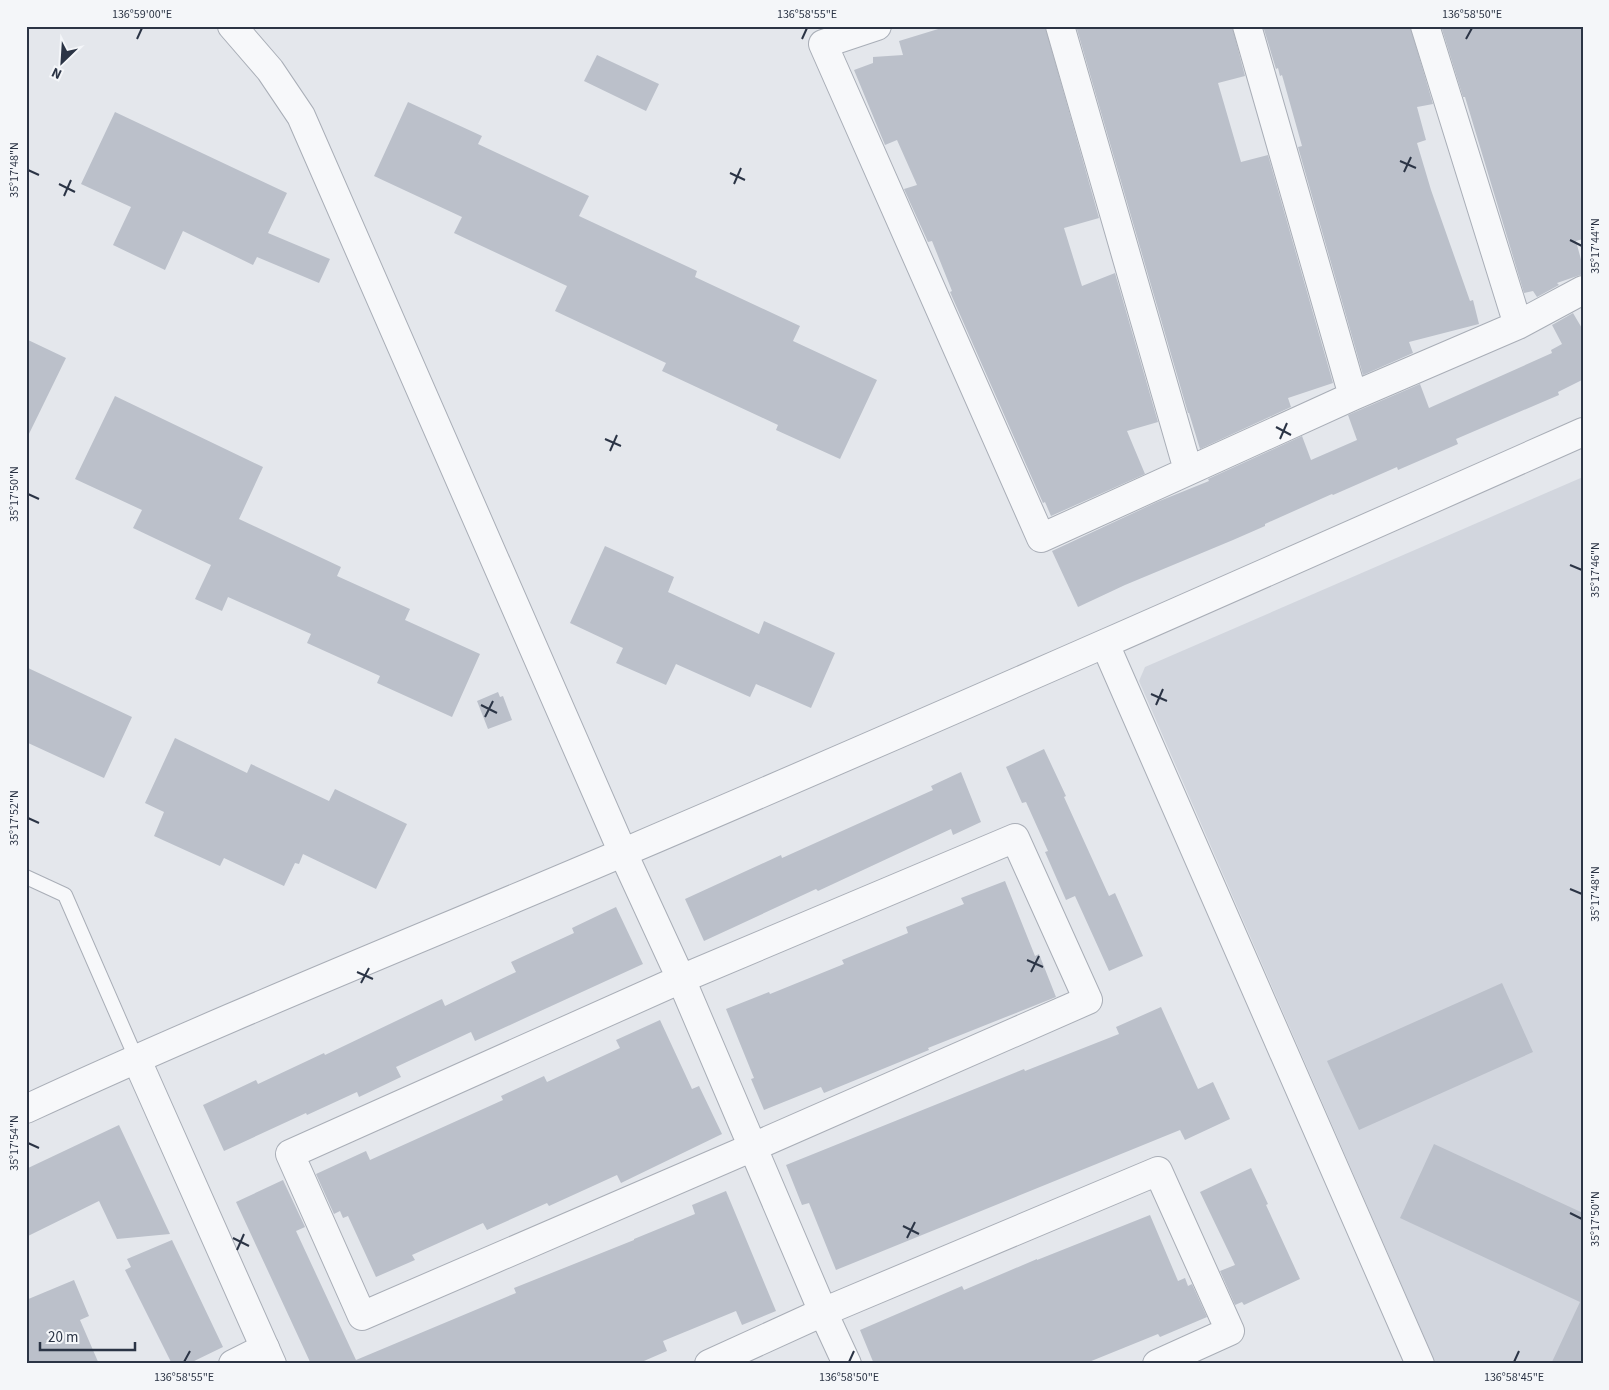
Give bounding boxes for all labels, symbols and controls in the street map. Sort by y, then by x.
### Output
text: 136°59'00"E [112,6,172,23]
text: 136°58'55"E [777,6,837,23]
text: 136°58'50"E [1442,6,1502,23]
north arrow [38,38,88,88]
text: N [48,62,65,84]
text: 35°17'48"N [6,142,23,198]
text: 35°17'44"N [1587,218,1604,274]
text: 35°17'50"N [6,466,23,522]
text: 35°17'46"N [1587,542,1604,598]
text: 35°17'52"N [6,790,23,846]
text: 35°17'48"N [1587,866,1604,922]
text: 35°17'54"N [6,1115,23,1171]
text: 35°17'50"N [1587,1191,1604,1247]
scale bar [40,1320,135,1352]
text: 20 m [48,1327,78,1348]
text: 136°58'55"E [154,1369,214,1386]
text: 136°58'50"E [819,1369,879,1386]
text: 136°58'45"E [1484,1369,1544,1386]

